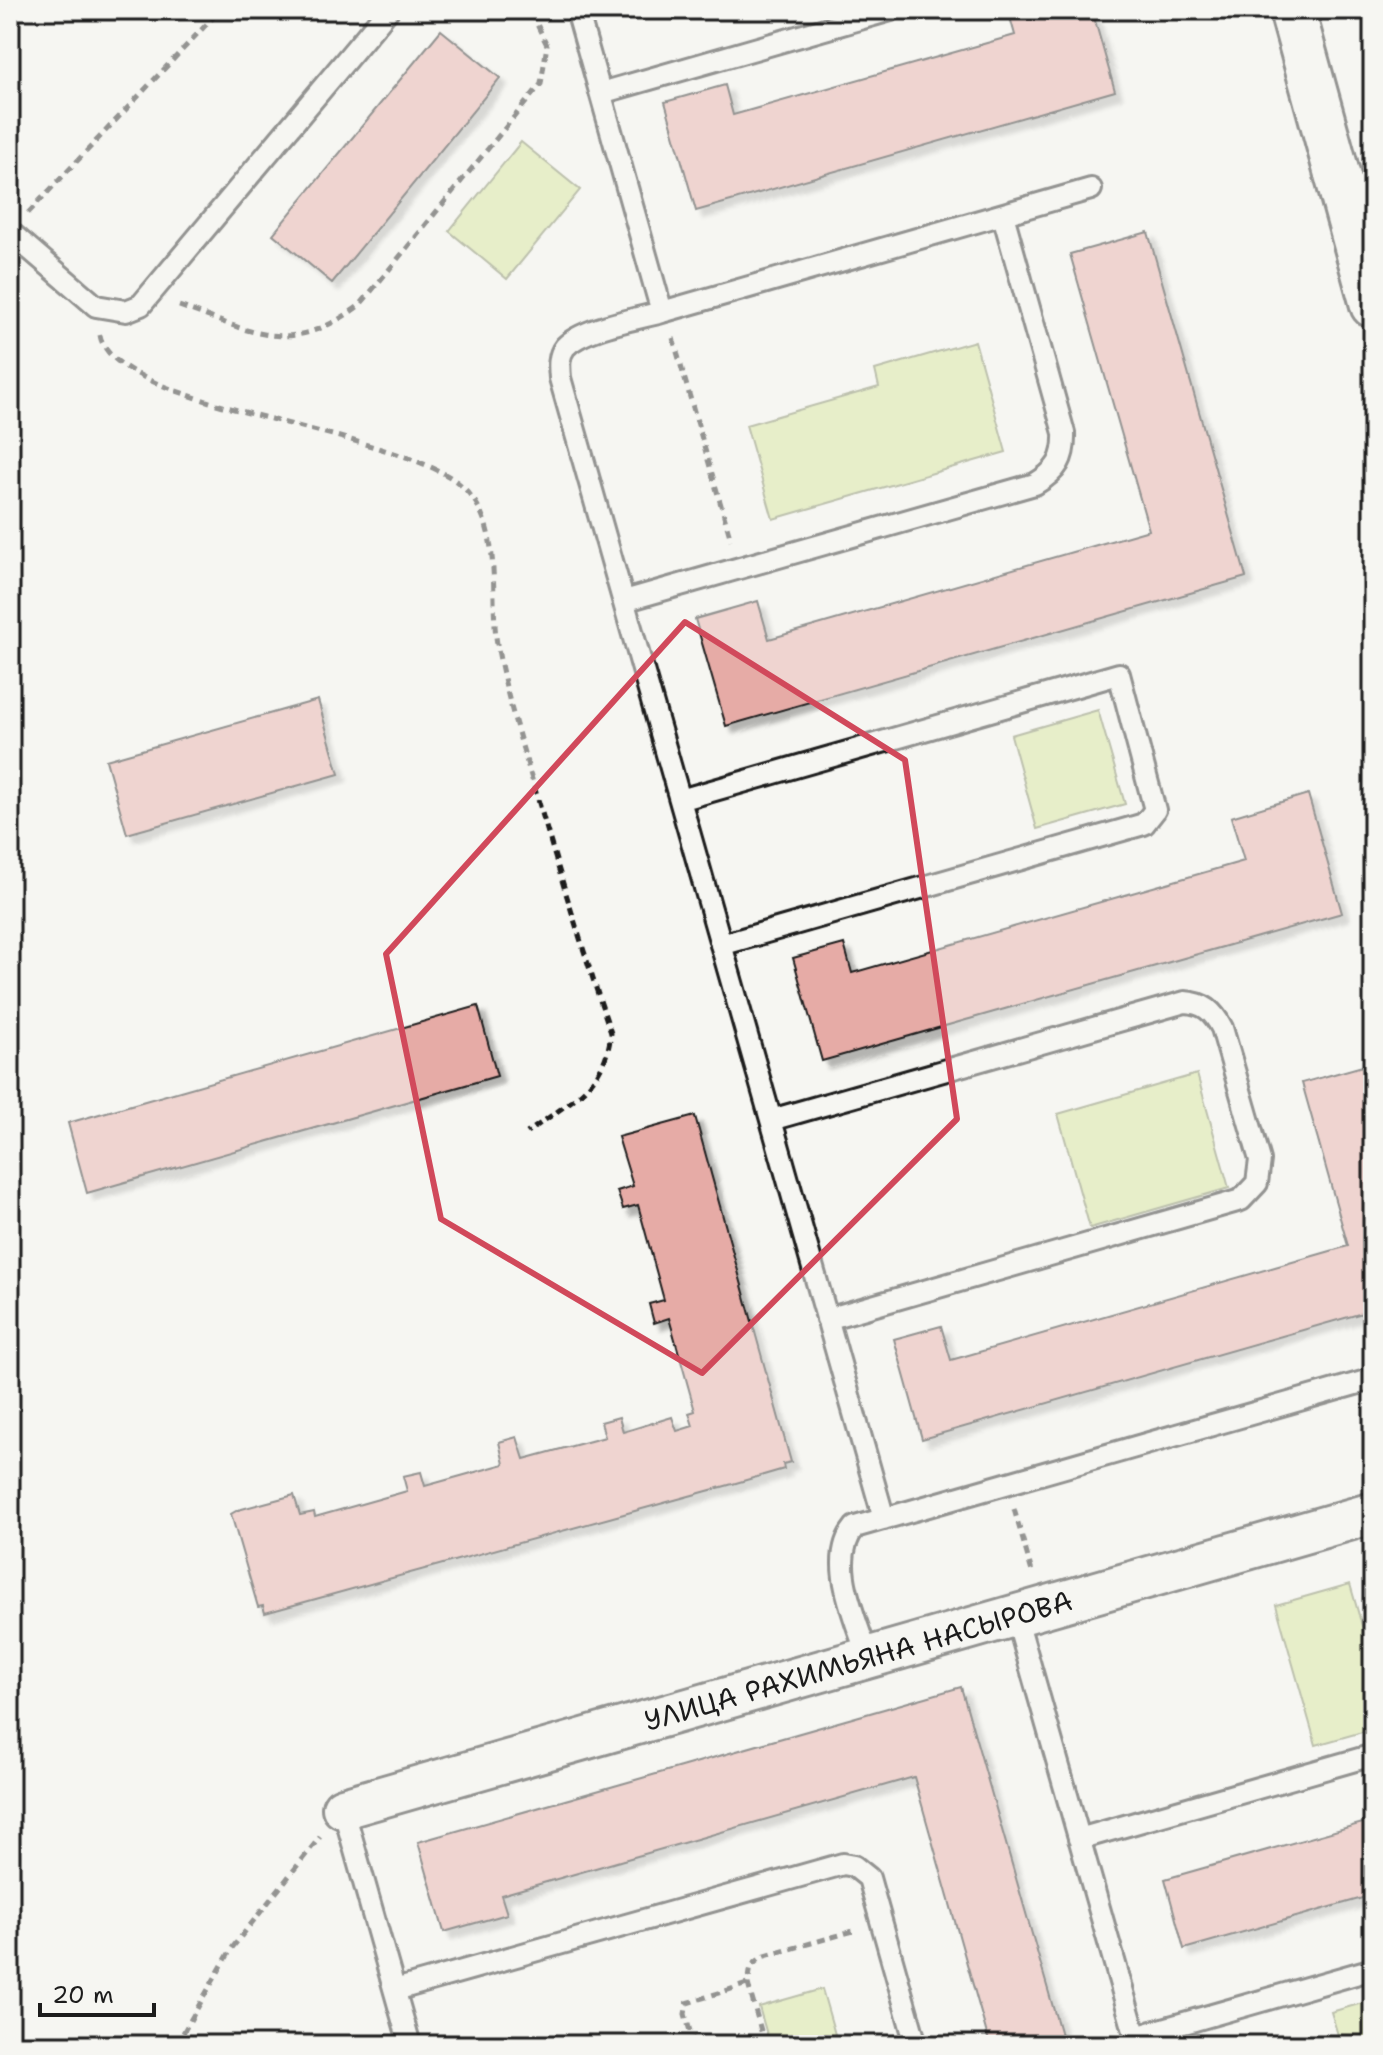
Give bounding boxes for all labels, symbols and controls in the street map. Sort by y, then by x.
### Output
street label: УЛИЦА РАХИМЬЯНА НАСЫРОВА [640,1581,1077,1740]
scale bar [40,1967,154,2017]
text: 20 m [52,1979,114,2011]

